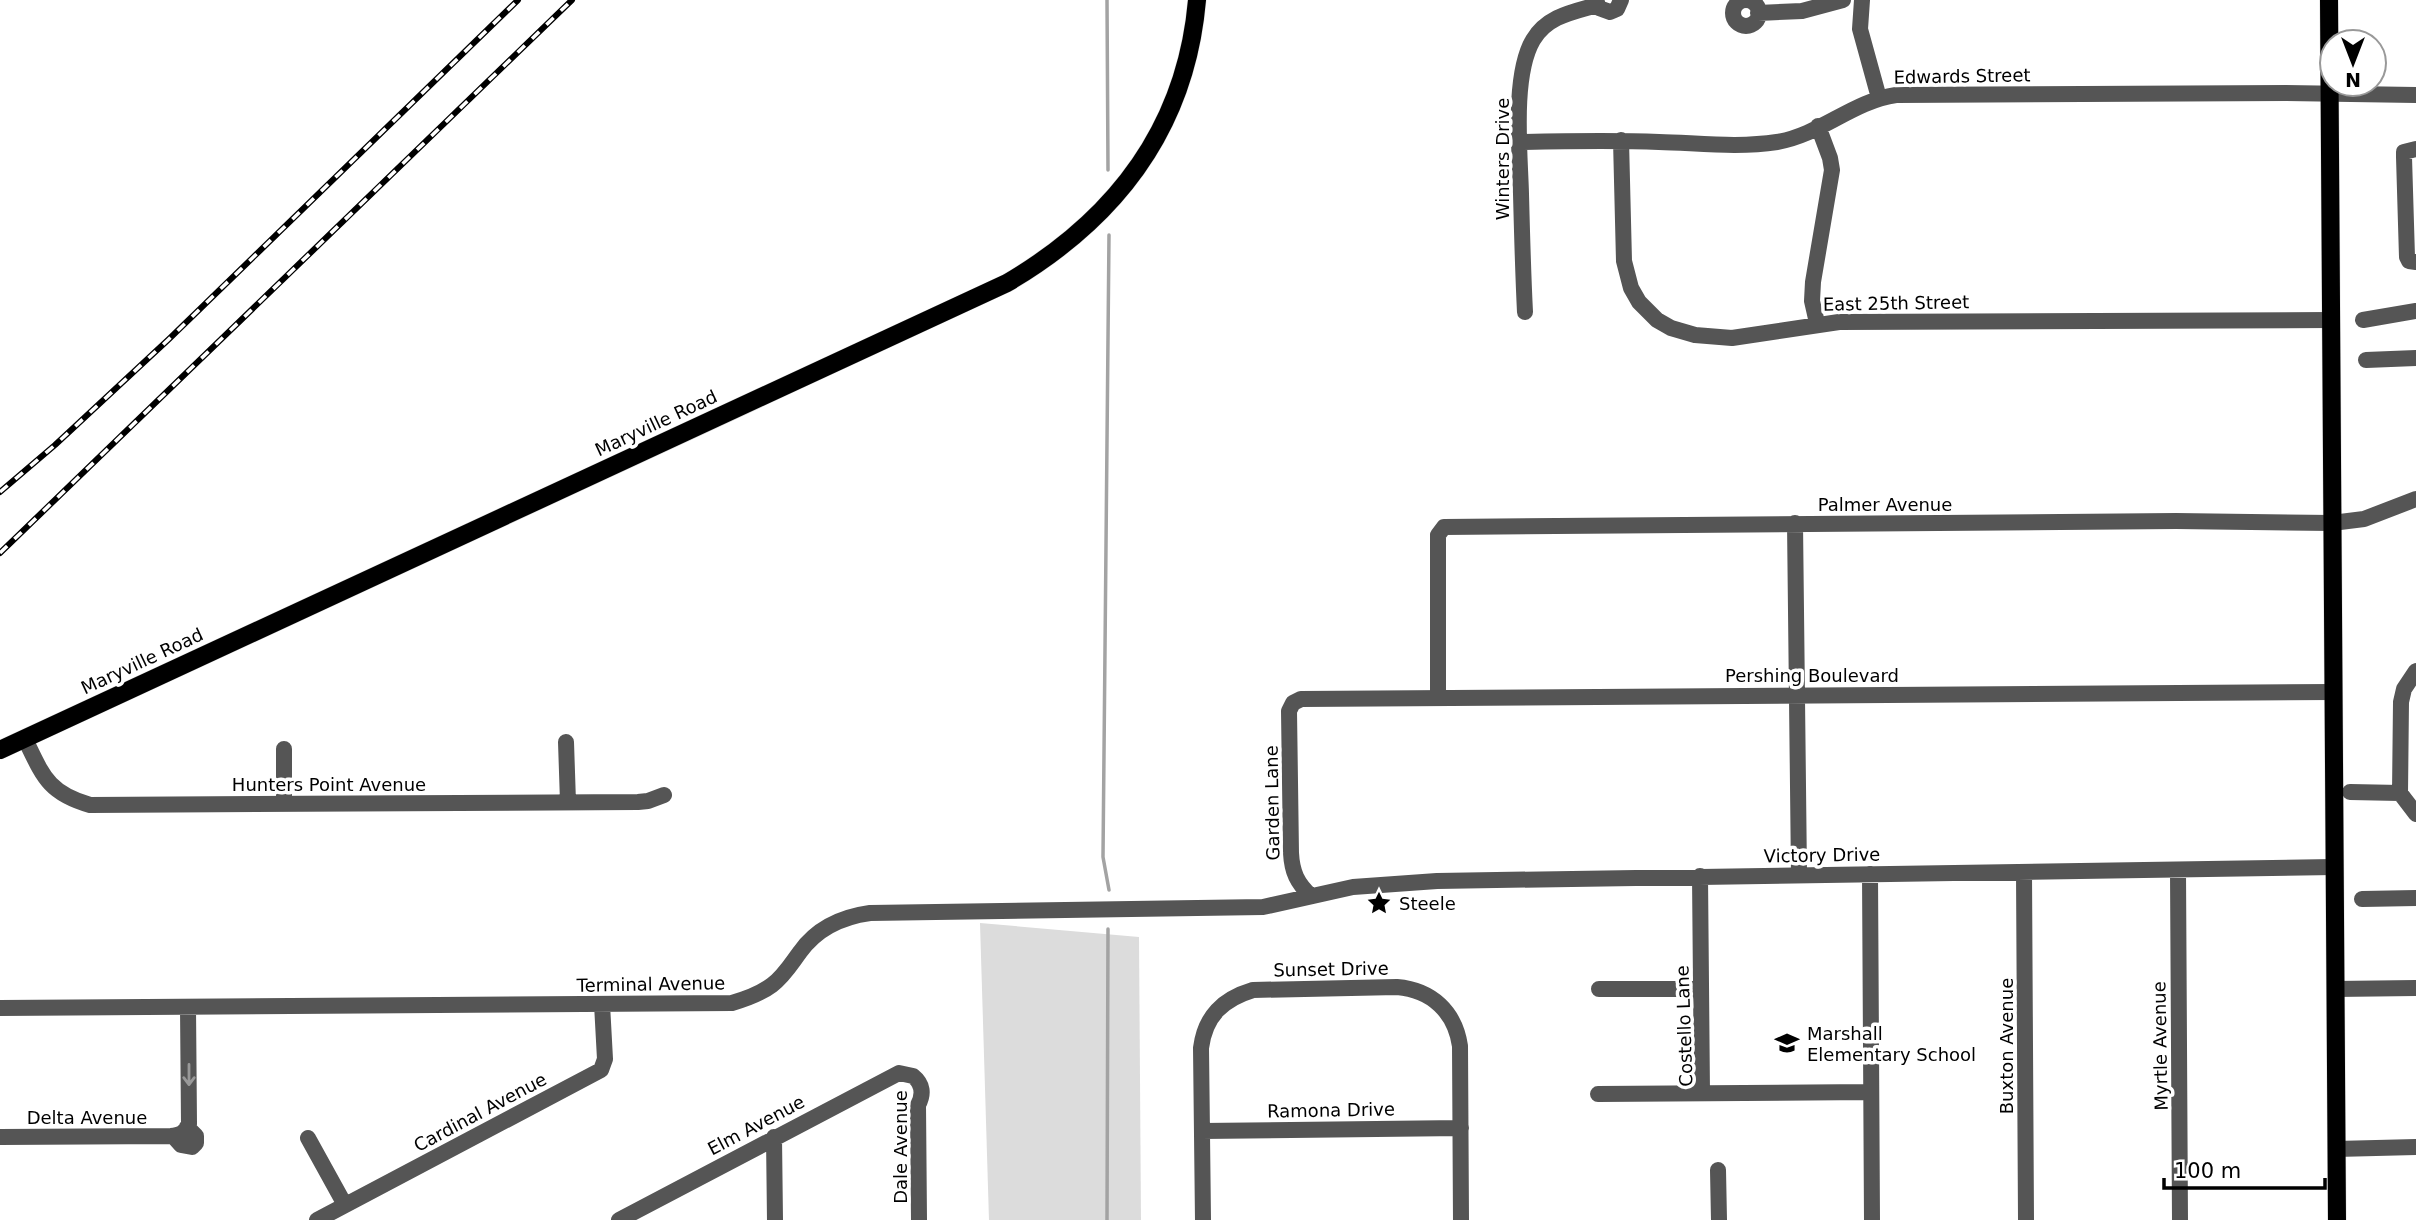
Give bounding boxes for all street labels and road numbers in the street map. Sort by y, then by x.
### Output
street label: Edwards Street [1893,64,2031,88]
street label: Winters Drive [1492,98,1513,220]
street label: East 25th Street [1823,291,1969,315]
street label: Maryville Road [592,386,720,460]
street label: Palmer Avenue [1818,494,1952,515]
street label: Maryville Road [78,624,206,698]
street label: Pershing Boulevard [1725,665,1899,686]
street label: Garden Lane [1260,745,1284,861]
street label: Hunters Point Avenue [232,774,426,795]
street label: Victory Drive [1763,843,1881,867]
street label: Sunset Drive [1273,957,1389,981]
street label: Costello Lane [1671,965,1697,1087]
street label: Terminal Avenue [575,972,726,996]
street label: Buxton Avenue [1996,978,2017,1114]
street label: Myrtle Avenue [2148,981,2172,1111]
street label: Cardinal Avenue [410,1068,550,1156]
street label: Dale Avenue [890,1090,911,1204]
street label: Elm Avenue [704,1091,808,1159]
street label: Ramona Drive [1267,1098,1395,1122]
street label: Delta Avenue [27,1107,147,1128]

